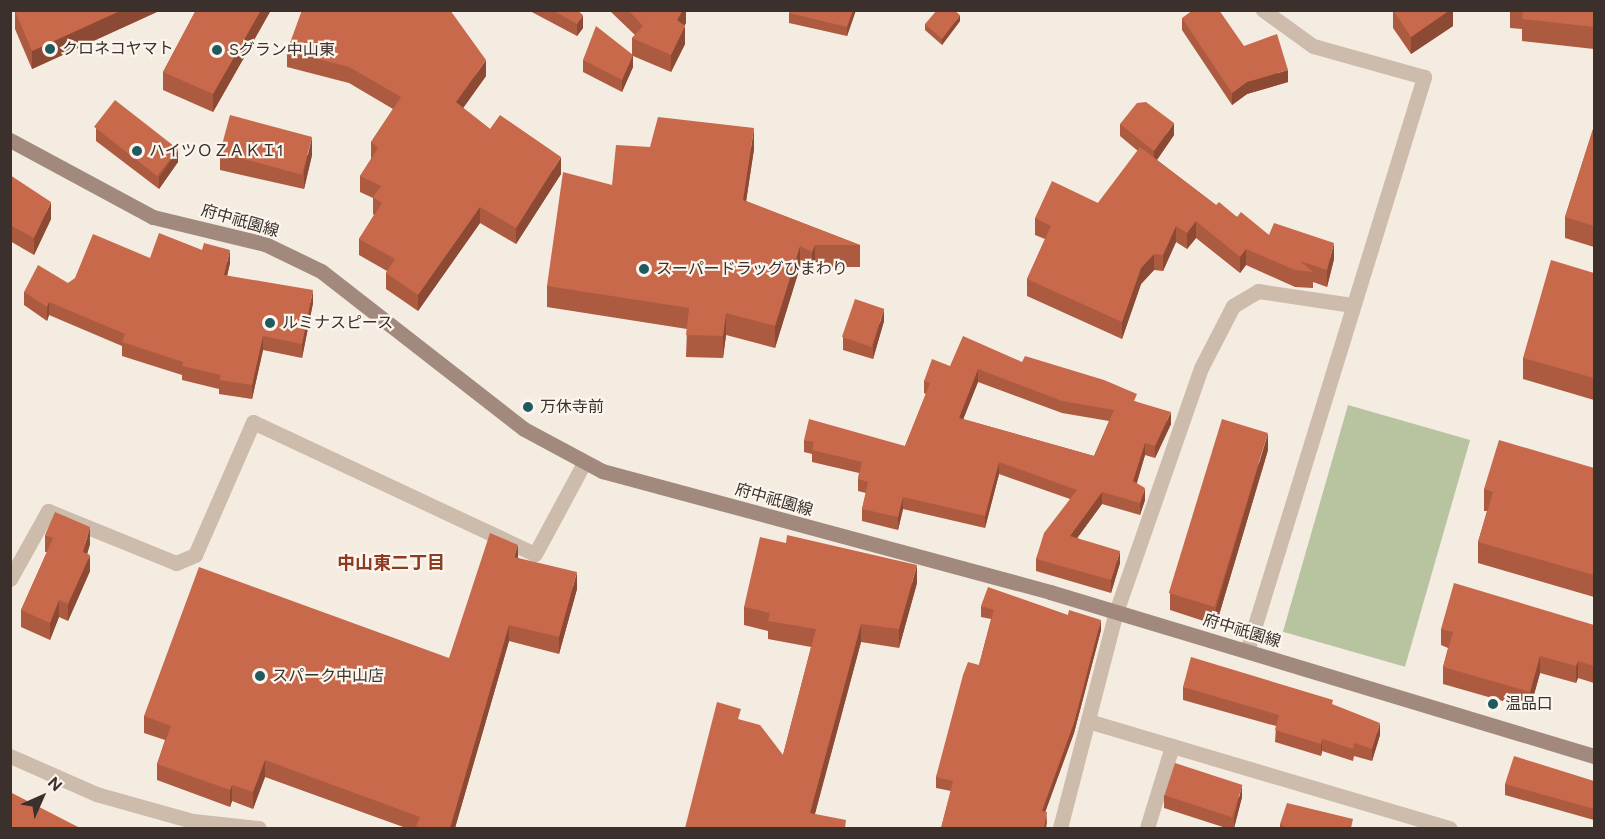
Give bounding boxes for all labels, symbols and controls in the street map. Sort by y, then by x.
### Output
place label: クロネコヤマト [62,39,174,59]
place label: Sグラン中山東 [229,40,335,60]
marker: クロネコヤマト [43,42,57,56]
marker: Sグラン中山東 [210,43,224,57]
place label: ハイツＯＺＡＫＩ1 [149,141,284,161]
marker: ハイツＯＺＡＫＩ1 [130,144,144,158]
street label: 府中祇園線 [199,201,281,241]
place label: スーパードラッグひまわり [656,259,848,279]
marker: スーパードラッグひまわり [637,262,651,276]
place label: ルミナスピース [282,313,394,333]
marker: ルミナスピース [263,316,277,330]
place label: 万休寺前 [540,397,604,417]
marker: 万休寺前 [521,400,535,414]
street label: 府中祇園線 [733,480,815,520]
district label: 中山東二丁目 [337,552,445,574]
street label: 府中祇園線 [1201,610,1283,652]
place label: スパーク中山店 [272,666,384,686]
marker: スパーク中山店 [253,669,267,683]
place label: 温品口 [1505,694,1553,714]
marker: 温品口 [1486,697,1500,711]
north arrow [12,767,72,827]
text: N [44,773,66,795]

